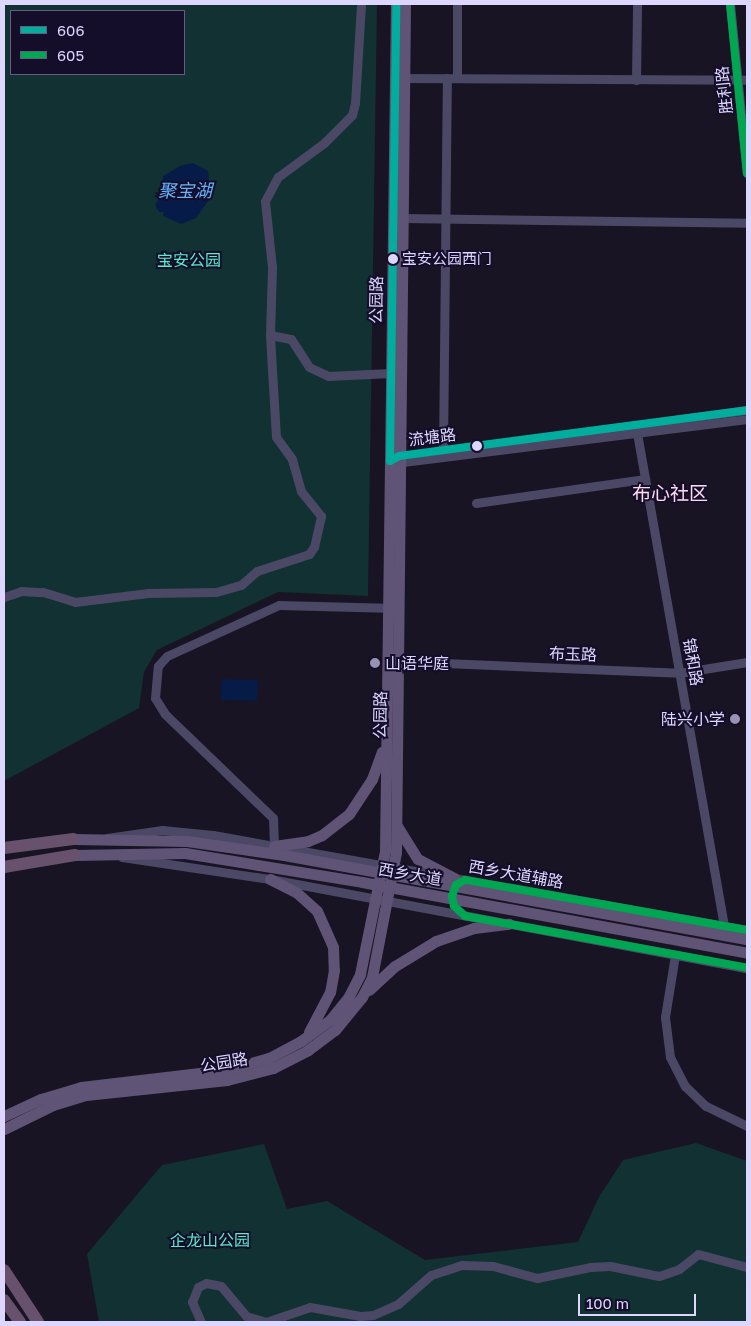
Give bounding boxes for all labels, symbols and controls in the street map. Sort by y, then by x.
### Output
legend [10,10,185,75]
text: 606 [57,21,84,39]
text: 605 [57,46,84,64]
street label: 胜利路 [712,65,736,115]
water label: 聚宝湖 [158,179,212,201]
park label: 宝安公园 [157,250,221,270]
place label: 宝安公园西门 [402,250,492,268]
marker: 宝安公园西门 [388,254,398,264]
street label: 公园路 [366,276,386,324]
street label: 流塘路 [407,425,457,449]
unlabelled marker [472,441,482,451]
district label: 布心社区 [632,482,708,504]
street label: 锦和路 [679,637,707,687]
street label: 布玉路 [549,644,597,664]
place label: 山语华庭 [385,653,449,673]
marker: 山语华庭 [369,657,381,669]
street label: 公园路 [370,691,390,739]
place label: 陆兴小学 [661,709,725,729]
marker: 陆兴小学 [729,713,741,725]
street label: 西乡大道辅路 [467,856,565,892]
street label: 西乡大道 [377,859,443,889]
street label: 公园路 [199,1049,249,1075]
park label: 企龙山公园 [170,1230,250,1250]
scale bar [581,1284,698,1316]
text: 100 m [586,1294,629,1312]

